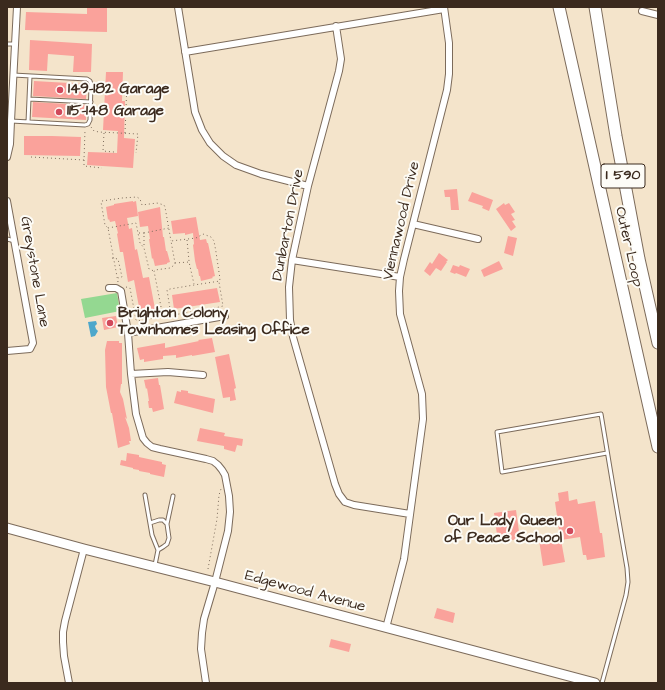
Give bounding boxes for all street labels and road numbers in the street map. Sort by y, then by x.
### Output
street label: Viennawood Drive [380,160,424,282]
road number: I 590 [601,164,645,188]
street label: Dunbarton Drive [269,168,309,282]
street label: Outer Loop [610,205,646,289]
street label: Greystone Lane [15,215,53,329]
street label: Edgewood Avenue [243,567,367,617]

